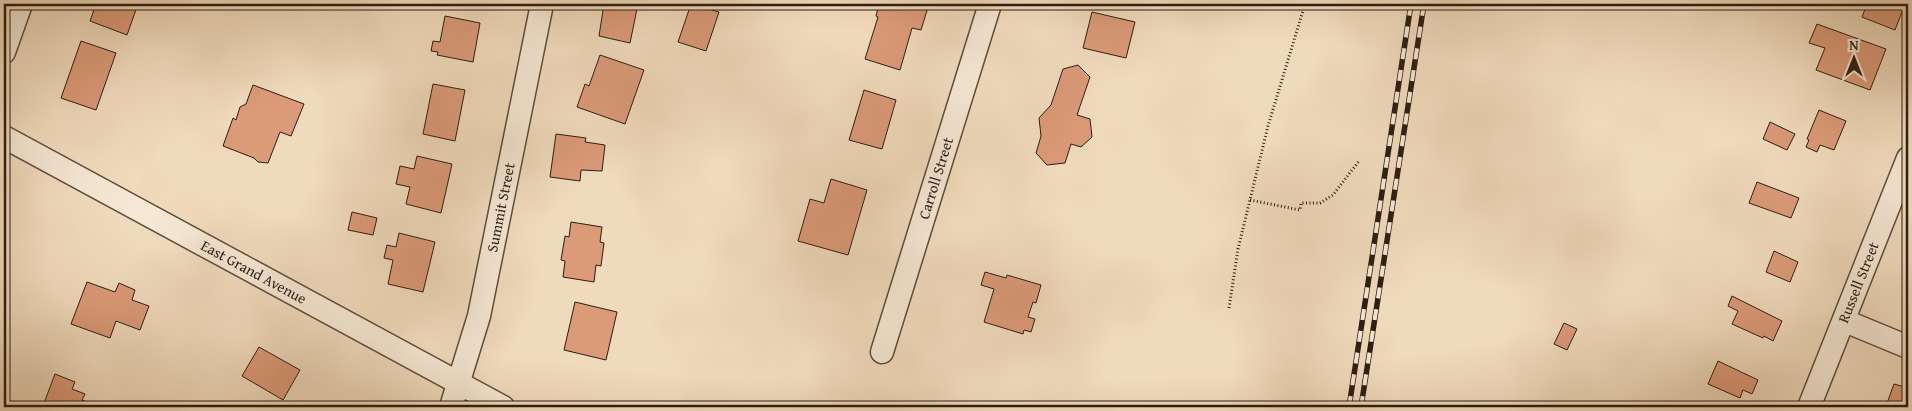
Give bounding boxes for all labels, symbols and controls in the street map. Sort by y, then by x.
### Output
north arrow [1830,32,1880,82]
text: N [1849,35,1859,55]
street label: Carroll Street [913,134,958,222]
street label: Summit Street [481,160,520,254]
street label: East Grand Avenue [197,235,311,309]
street label: Russell Street [1832,238,1884,326]

